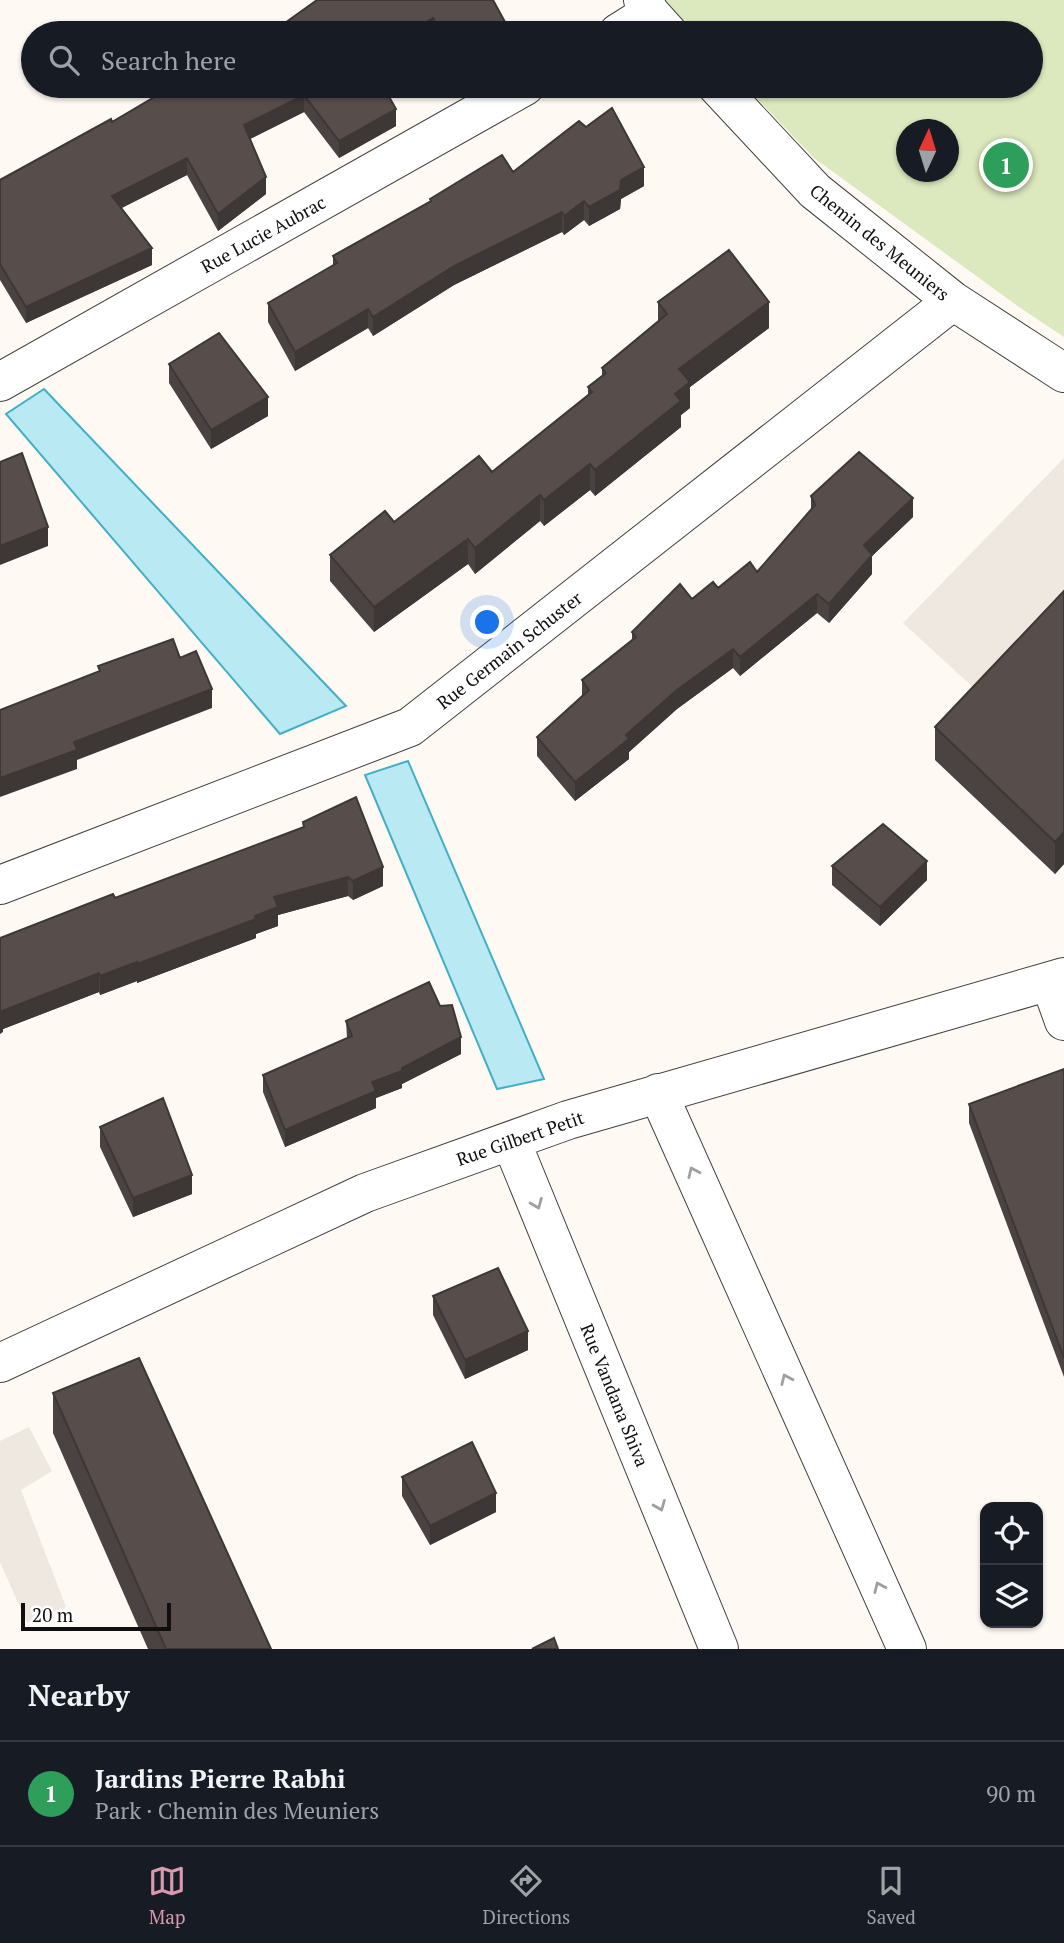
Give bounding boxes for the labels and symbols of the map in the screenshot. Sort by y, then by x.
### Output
north arrow [896,119,959,182]
pin: 1 [983,139,1029,191]
street label: Chemin des Meuniers [805,178,955,306]
street label: Rue Lucie Aubrac [196,190,330,278]
street label: Rue Germain Schuster [431,586,587,714]
your location [470,605,504,639]
street label: Rue Gilbert Petit [453,1105,587,1171]
one-way arrow [687,1166,701,1179]
one-way arrow [529,1197,543,1209]
street label: Rue Vandana Shiva [575,1320,655,1470]
one-way arrow [780,1374,794,1386]
one-way arrow [651,1499,665,1511]
one-way arrow [873,1582,887,1594]
scale bar [21,1600,172,1632]

